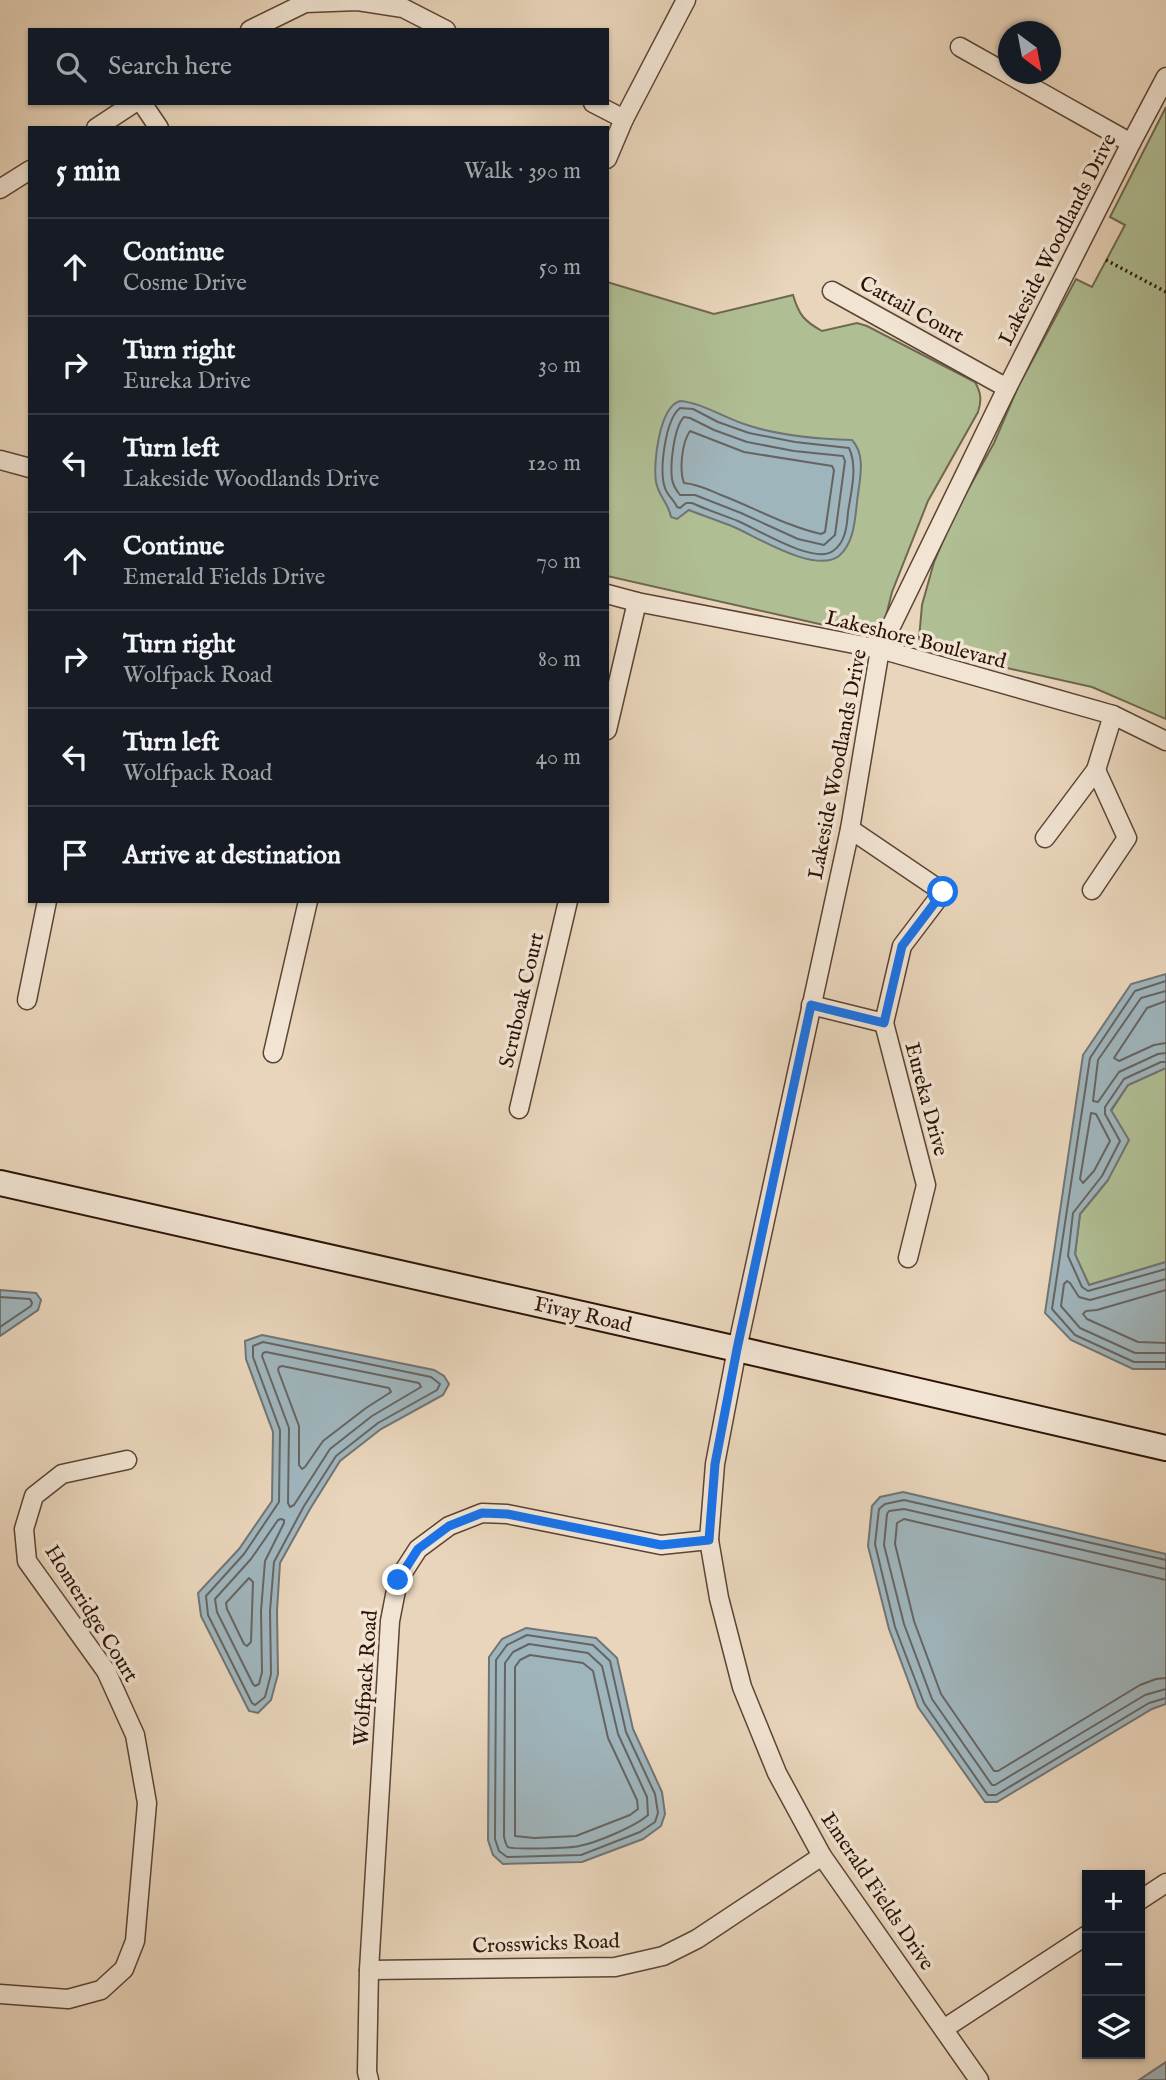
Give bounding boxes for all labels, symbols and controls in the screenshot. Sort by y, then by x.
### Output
north arrow [998,21,1061,84]
search box [28,28,609,105]
icon: search [52,48,90,86]
text: Search here [108,50,232,83]
street label: Lakeside Woodlands Drive [993,129,1124,350]
text: 5 min [56,153,121,191]
text: Walk · 390 m [464,157,581,186]
text: Continue [123,236,224,269]
icon: ahead [56,248,94,286]
text: 50 m [539,253,581,282]
text: Cosme Drive [123,269,247,298]
street label: Cattail Court [854,270,968,350]
text: Turn right [123,334,236,367]
icon: right [56,346,94,384]
text: 30 m [538,351,581,380]
text: Eureka Drive [123,367,251,396]
text: Turn left [123,432,220,465]
icon: left [56,444,94,482]
text: 120 m [528,449,581,478]
text: Lakeside Woodlands Drive [123,465,379,494]
text: Continue [123,530,224,563]
icon: ahead [56,542,94,580]
text: 70 m [536,547,581,576]
text: Emerald Fields Drive [123,563,325,592]
street label: Lakeshore Boulevard [823,605,1009,676]
text: Turn right [123,628,236,661]
icon: right [56,640,94,678]
text: 80 m [538,645,581,674]
street label: Lakeside Woodlands Drive [803,647,874,882]
text: Wolfpack Road [123,661,272,690]
text: Turn left [123,726,220,759]
icon: left [56,738,94,776]
text: 40 m [536,743,581,772]
text: Wolfpack Road [123,759,272,788]
icon: arrive [56,836,94,874]
text: Arrive at destination [123,839,341,872]
route start [927,876,958,907]
street label: Scruboak Court [494,930,551,1071]
street label: Eureka Drive [897,1040,954,1160]
street label: Fivay Road [531,1291,635,1340]
street label: Homeridge Court [38,1540,144,1687]
route end [382,1564,413,1595]
street label: Wolfpack Road [348,1608,385,1747]
street label: Emerald Fields Drive [814,1808,940,1976]
map controls [1082,1870,1145,2059]
button: + [1082,1870,1145,1933]
street label: Crosswicks Road [472,1928,621,1961]
button: − [1082,1933,1145,1996]
button: layers [1082,1996,1145,2059]

